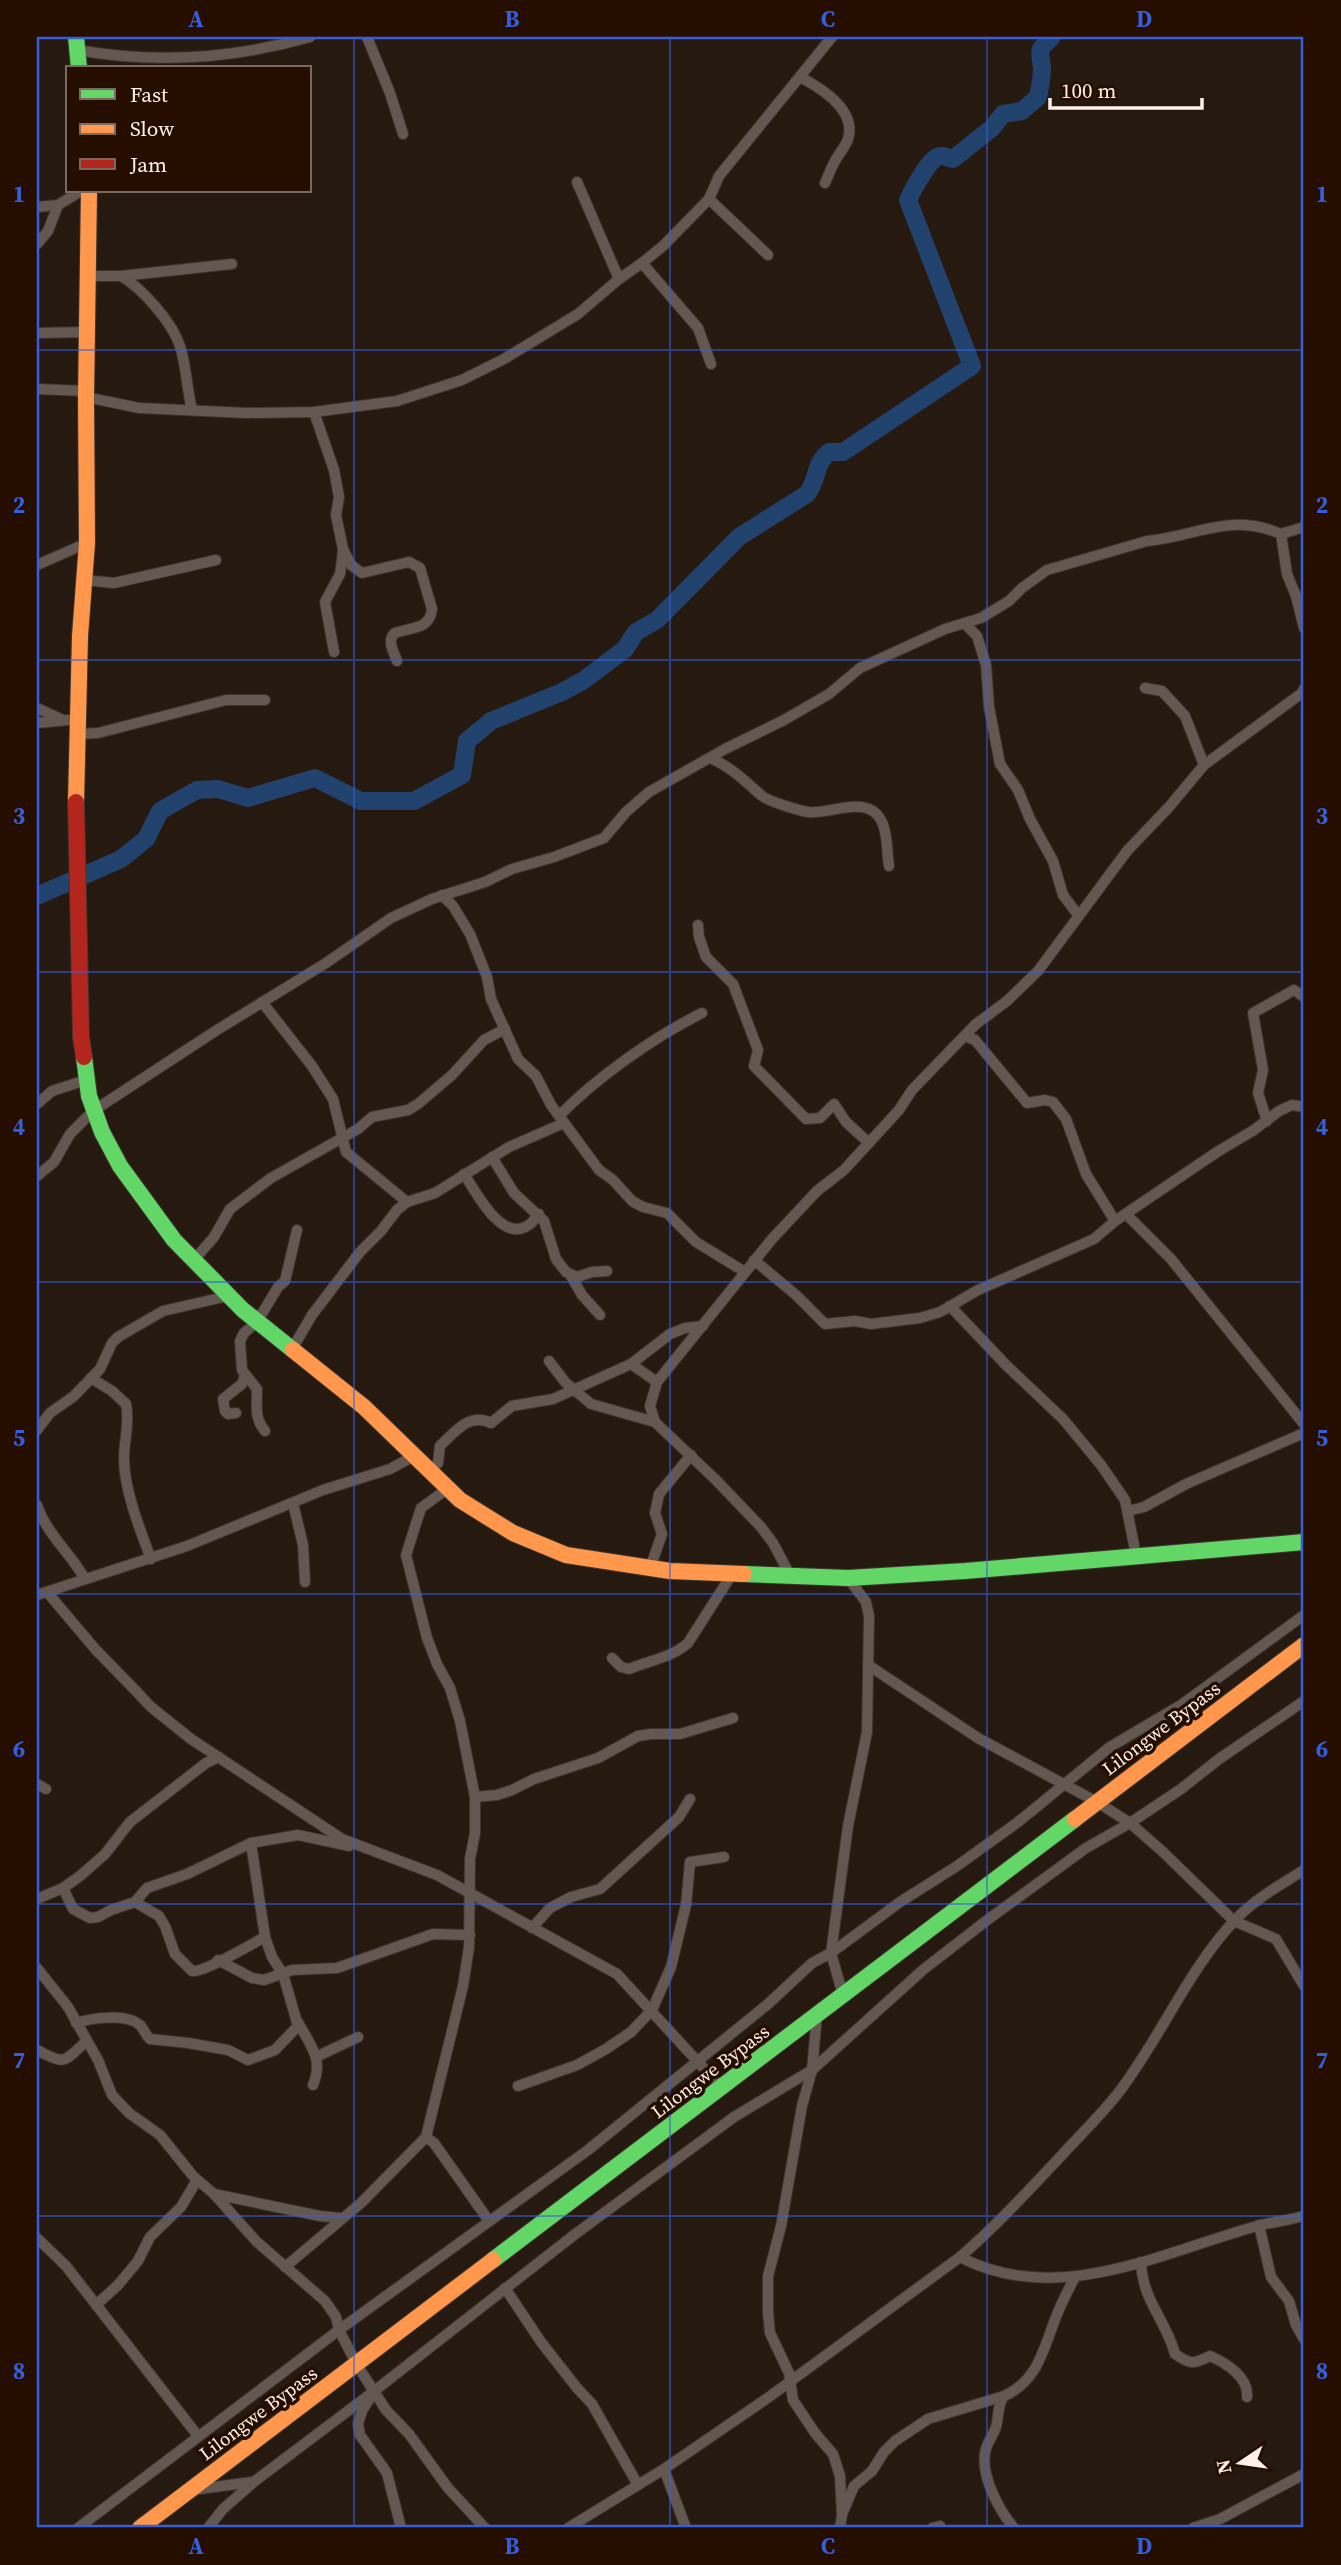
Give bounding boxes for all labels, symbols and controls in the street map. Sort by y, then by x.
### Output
text: A [188,3,204,35]
text: B [505,3,520,35]
text: C [821,3,835,35]
text: D [1136,3,1152,35]
legend [66,66,312,192]
scale bar [1050,66,1203,110]
text: 100 m [1061,76,1116,105]
text: Fast [130,80,168,109]
text: Slow [130,114,174,143]
text: Jam [129,150,167,179]
text: 1 [13,178,25,210]
text: 1 [1316,178,1328,210]
text: 2 [13,489,25,521]
text: 2 [1316,489,1328,521]
text: 3 [13,800,25,832]
text: 3 [1316,800,1328,832]
text: 4 [13,1111,25,1143]
text: 4 [1316,1111,1328,1143]
text: 5 [13,1422,25,1454]
text: 5 [1316,1422,1328,1454]
street label: Lilongwe Bypass [1097,1675,1225,1781]
text: 6 [13,1733,25,1765]
text: 6 [1316,1733,1328,1765]
street label: Lilongwe Bypass [646,2018,774,2124]
text: 7 [13,2044,25,2076]
text: 7 [1316,2044,1328,2076]
text: 8 [13,2355,25,2387]
text: 8 [1316,2355,1328,2387]
street label: Lilongwe Bypass [194,2360,322,2466]
north arrow [1204,2428,1274,2498]
text: N [1209,2457,1238,2476]
text: A [188,2530,204,2562]
text: B [505,2530,520,2562]
text: C [821,2530,835,2562]
text: D [1136,2530,1152,2562]

